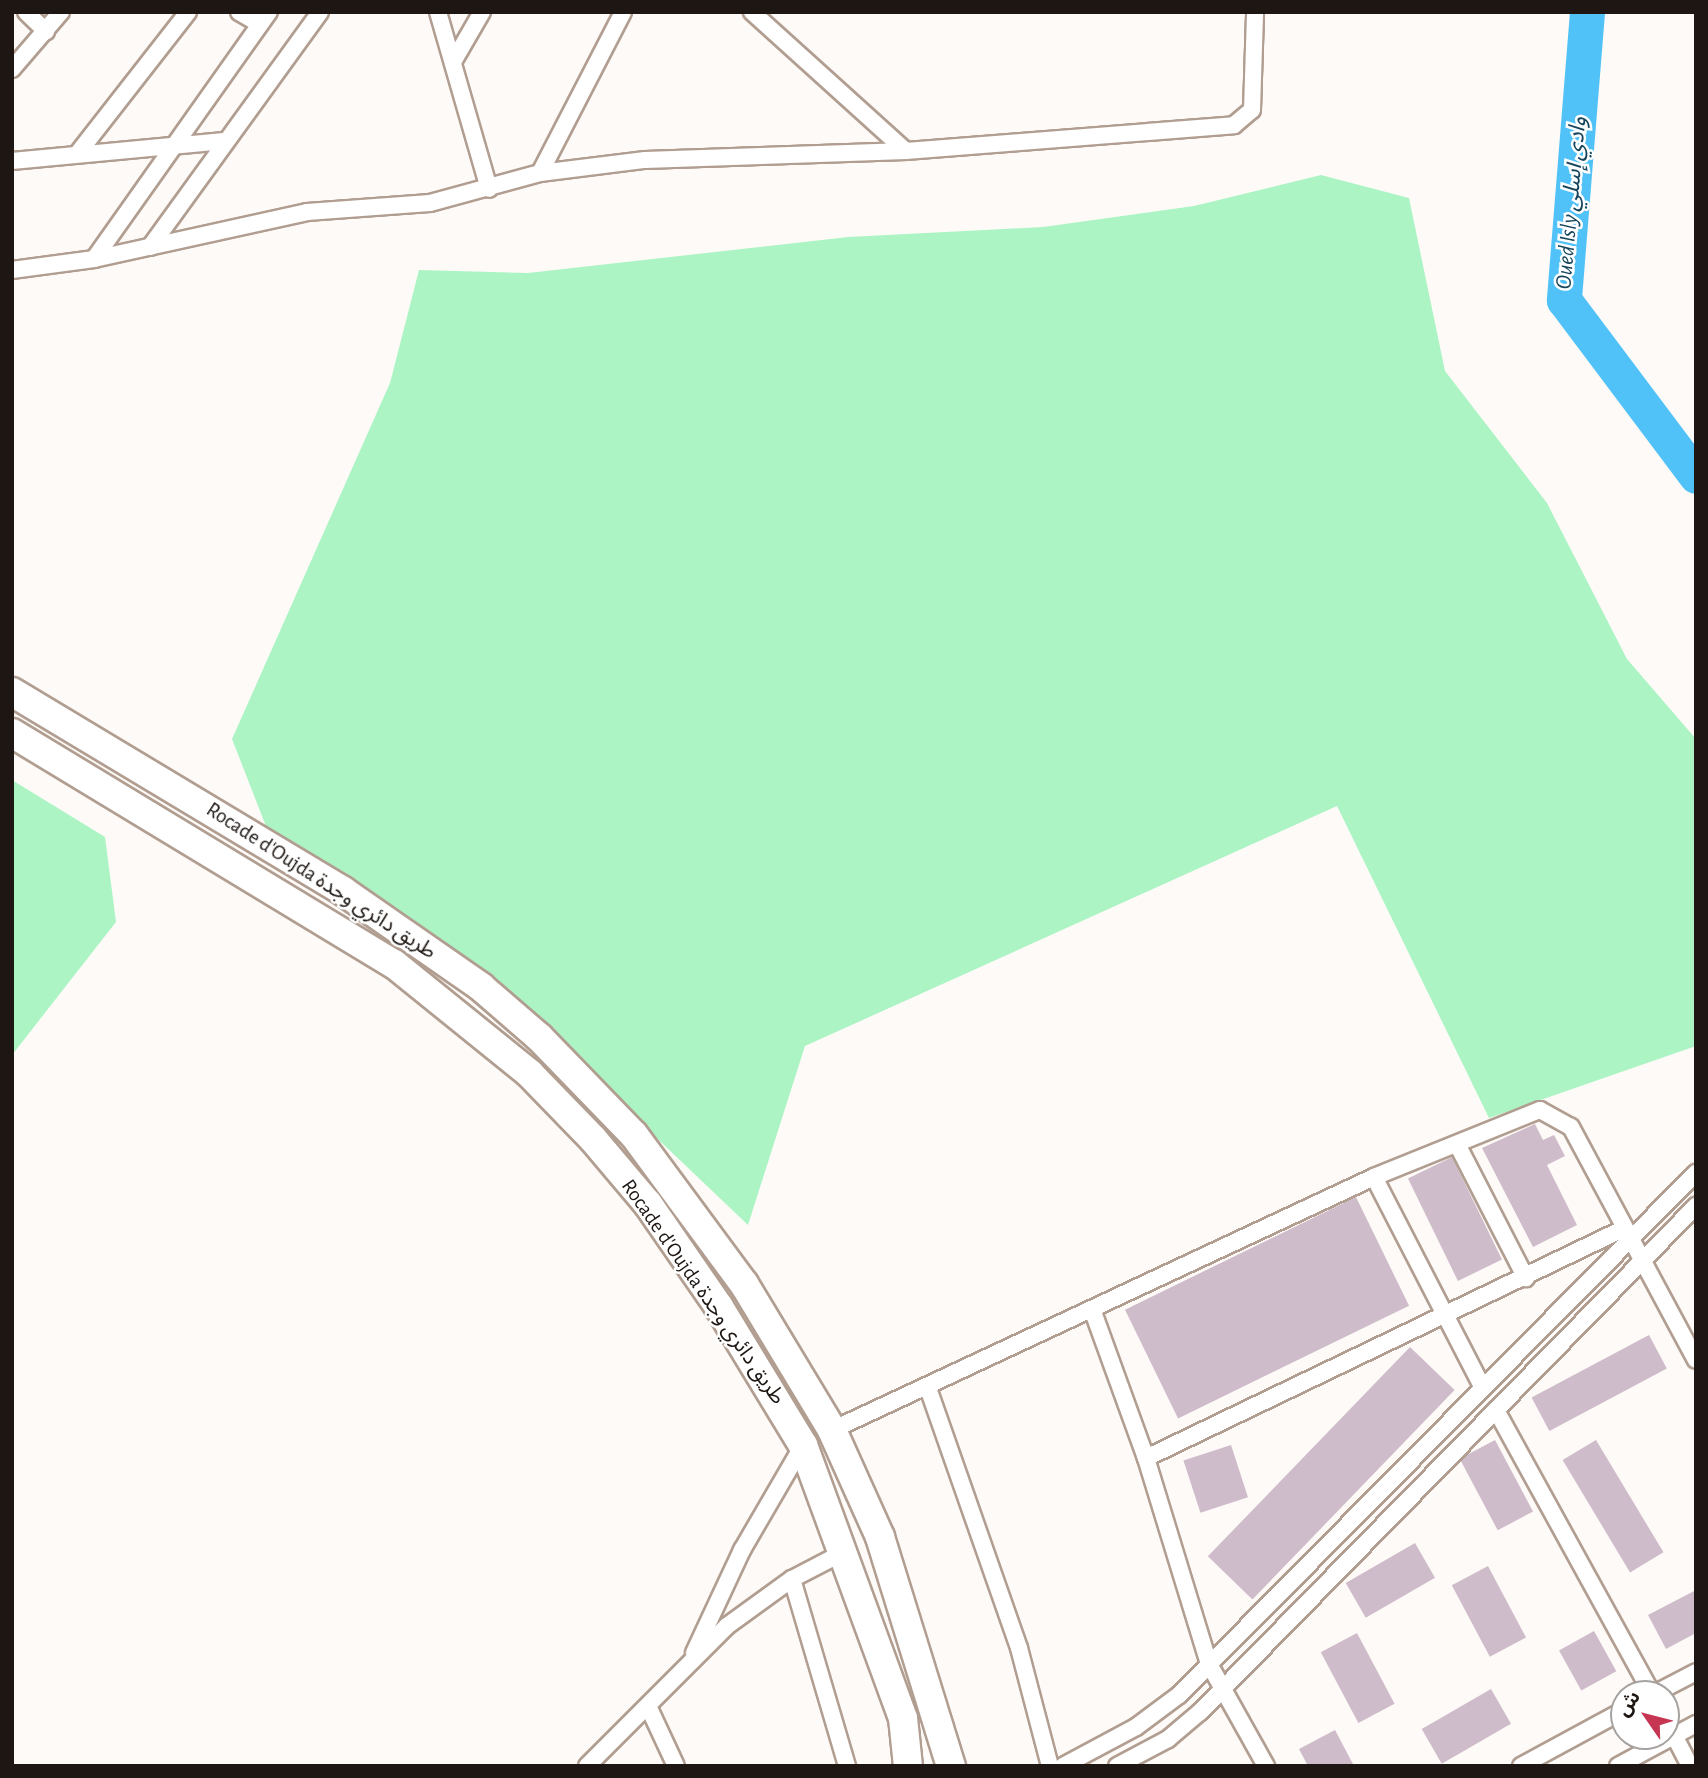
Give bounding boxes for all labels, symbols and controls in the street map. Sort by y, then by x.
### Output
water label: Oued Isly وادي إسلي [1551,116,1593,290]
street label: Rocade d'Oujda طريق دائري وجدة [201,797,441,965]
street label: Rocade d'Oujda طريق دائري وجدة [616,1175,790,1409]
north arrow [1610,1680,1680,1750]
text: ش [1614,1688,1644,1720]

